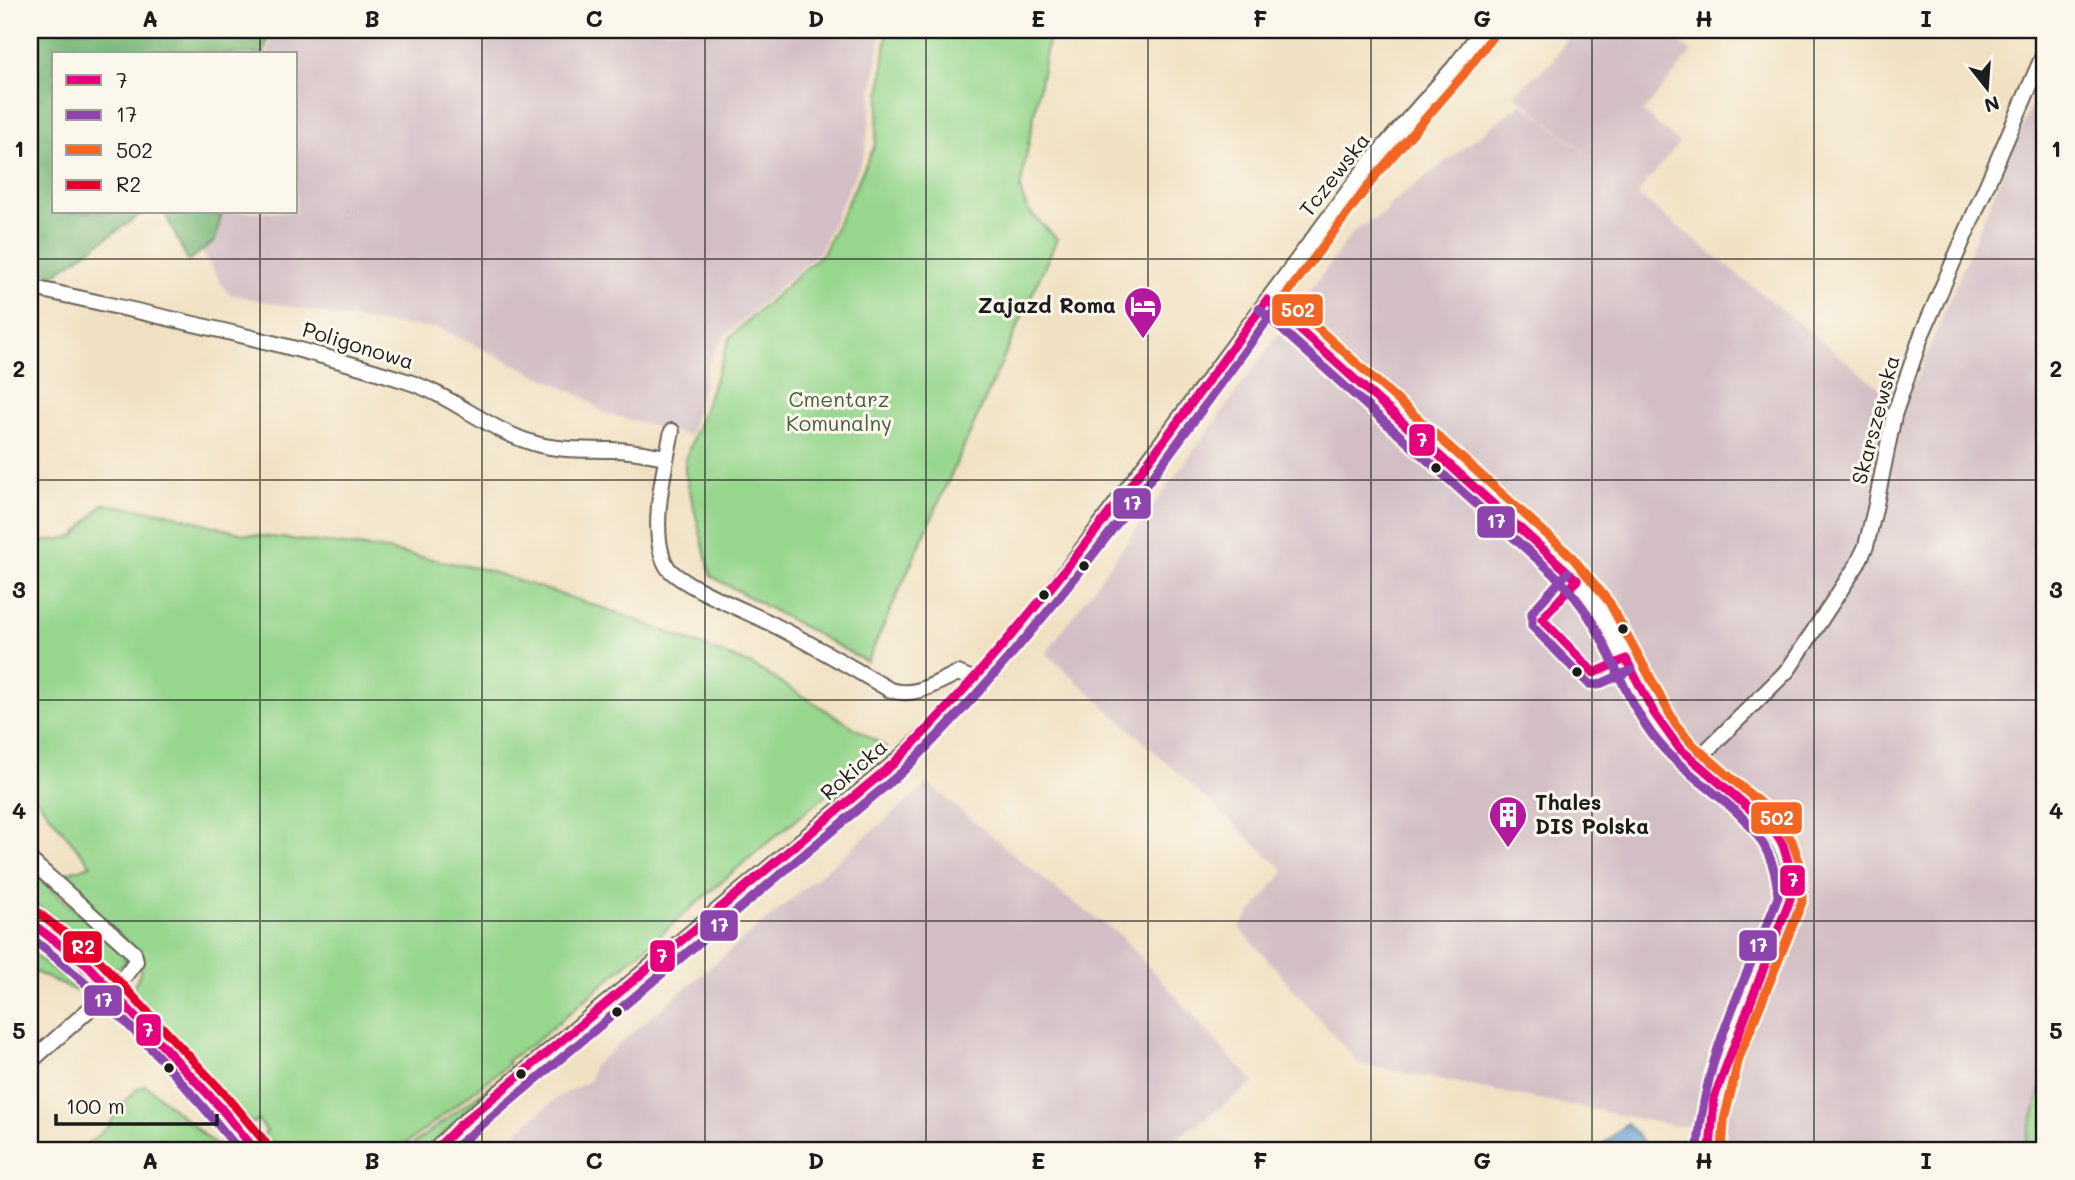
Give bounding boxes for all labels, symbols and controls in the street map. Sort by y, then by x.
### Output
text: A [142,3,158,33]
text: B [364,3,380,33]
text: C [585,3,603,33]
text: D [808,3,824,33]
text: E [1031,3,1045,33]
text: F [1253,3,1267,33]
text: G [1473,3,1491,33]
text: H [1695,3,1713,33]
text: I [1920,3,1932,33]
legend [52,52,298,214]
north arrow [1952,52,2022,122]
text: 7 [116,66,128,93]
text: N [1982,91,2003,119]
text: 17 [116,100,137,127]
street label: Tczewska [1293,127,1375,222]
text: 1 [14,133,24,163]
text: 1 [2051,133,2061,163]
text: 502 [116,136,153,163]
text: R2 [116,170,141,197]
hotel icon: Zajazd Roma [1122,285,1164,340]
place label: Zajazd Roma [978,291,1116,318]
line badge: 502 [1271,293,1324,327]
text: 502 [1281,297,1315,322]
street label: Poligonowa [299,315,417,374]
street label: Skarszewska [1844,352,1905,487]
text: 2 [13,353,25,383]
text: 2 [2050,353,2062,383]
park label: Cmentarz Komunalny [786,385,892,436]
line badge: 7 [1408,423,1436,457]
text: 7 [1417,427,1428,452]
unlabelled marker [1429,461,1443,475]
line badge: 17 [1112,487,1152,520]
text: 17 [1122,490,1142,515]
line badge: 17 [1476,505,1516,539]
text: 17 [1486,508,1506,533]
unlabelled marker [1077,559,1091,573]
text: 3 [12,574,26,604]
text: 3 [2049,574,2063,604]
unlabelled marker [1037,588,1051,602]
unlabelled marker [1616,622,1630,636]
unlabelled marker [1570,665,1584,679]
street label: Rokicka [814,732,892,805]
place label: Thales DIS Polska [1535,788,1649,839]
building icon: Thales DIS Polska [1487,794,1529,849]
text: 4 [12,795,26,825]
text: 4 [2049,795,2063,825]
line badge: 502 [1750,801,1803,835]
text: 502 [1760,805,1794,830]
line badge: 7 [1779,864,1806,897]
text: 7 [1788,867,1799,892]
line badge: 17 [699,909,739,942]
text: 17 [709,912,729,937]
line badge: 17 [1738,929,1778,962]
line badge: R2 [62,930,103,964]
text: 17 [1748,932,1768,957]
text: R2 [71,934,95,959]
line badge: 7 [649,939,676,973]
text: 7 [657,943,668,968]
line badge: 17 [83,984,123,1017]
text: 17 [93,987,113,1012]
unlabelled marker [610,1005,624,1019]
line badge: 7 [135,1013,162,1047]
text: 5 [12,1015,26,1045]
text: 5 [2049,1015,2063,1045]
text: 7 [143,1017,154,1042]
unlabelled marker [162,1061,176,1075]
unlabelled marker [514,1067,528,1081]
scale bar [56,1082,217,1126]
text: 100 m [66,1092,125,1119]
text: A [142,1145,158,1175]
text: B [364,1145,380,1175]
text: C [585,1145,603,1175]
text: D [808,1145,824,1175]
text: E [1031,1145,1045,1175]
text: F [1253,1145,1267,1175]
text: G [1473,1145,1491,1175]
text: H [1695,1145,1713,1175]
text: I [1920,1145,1932,1175]

